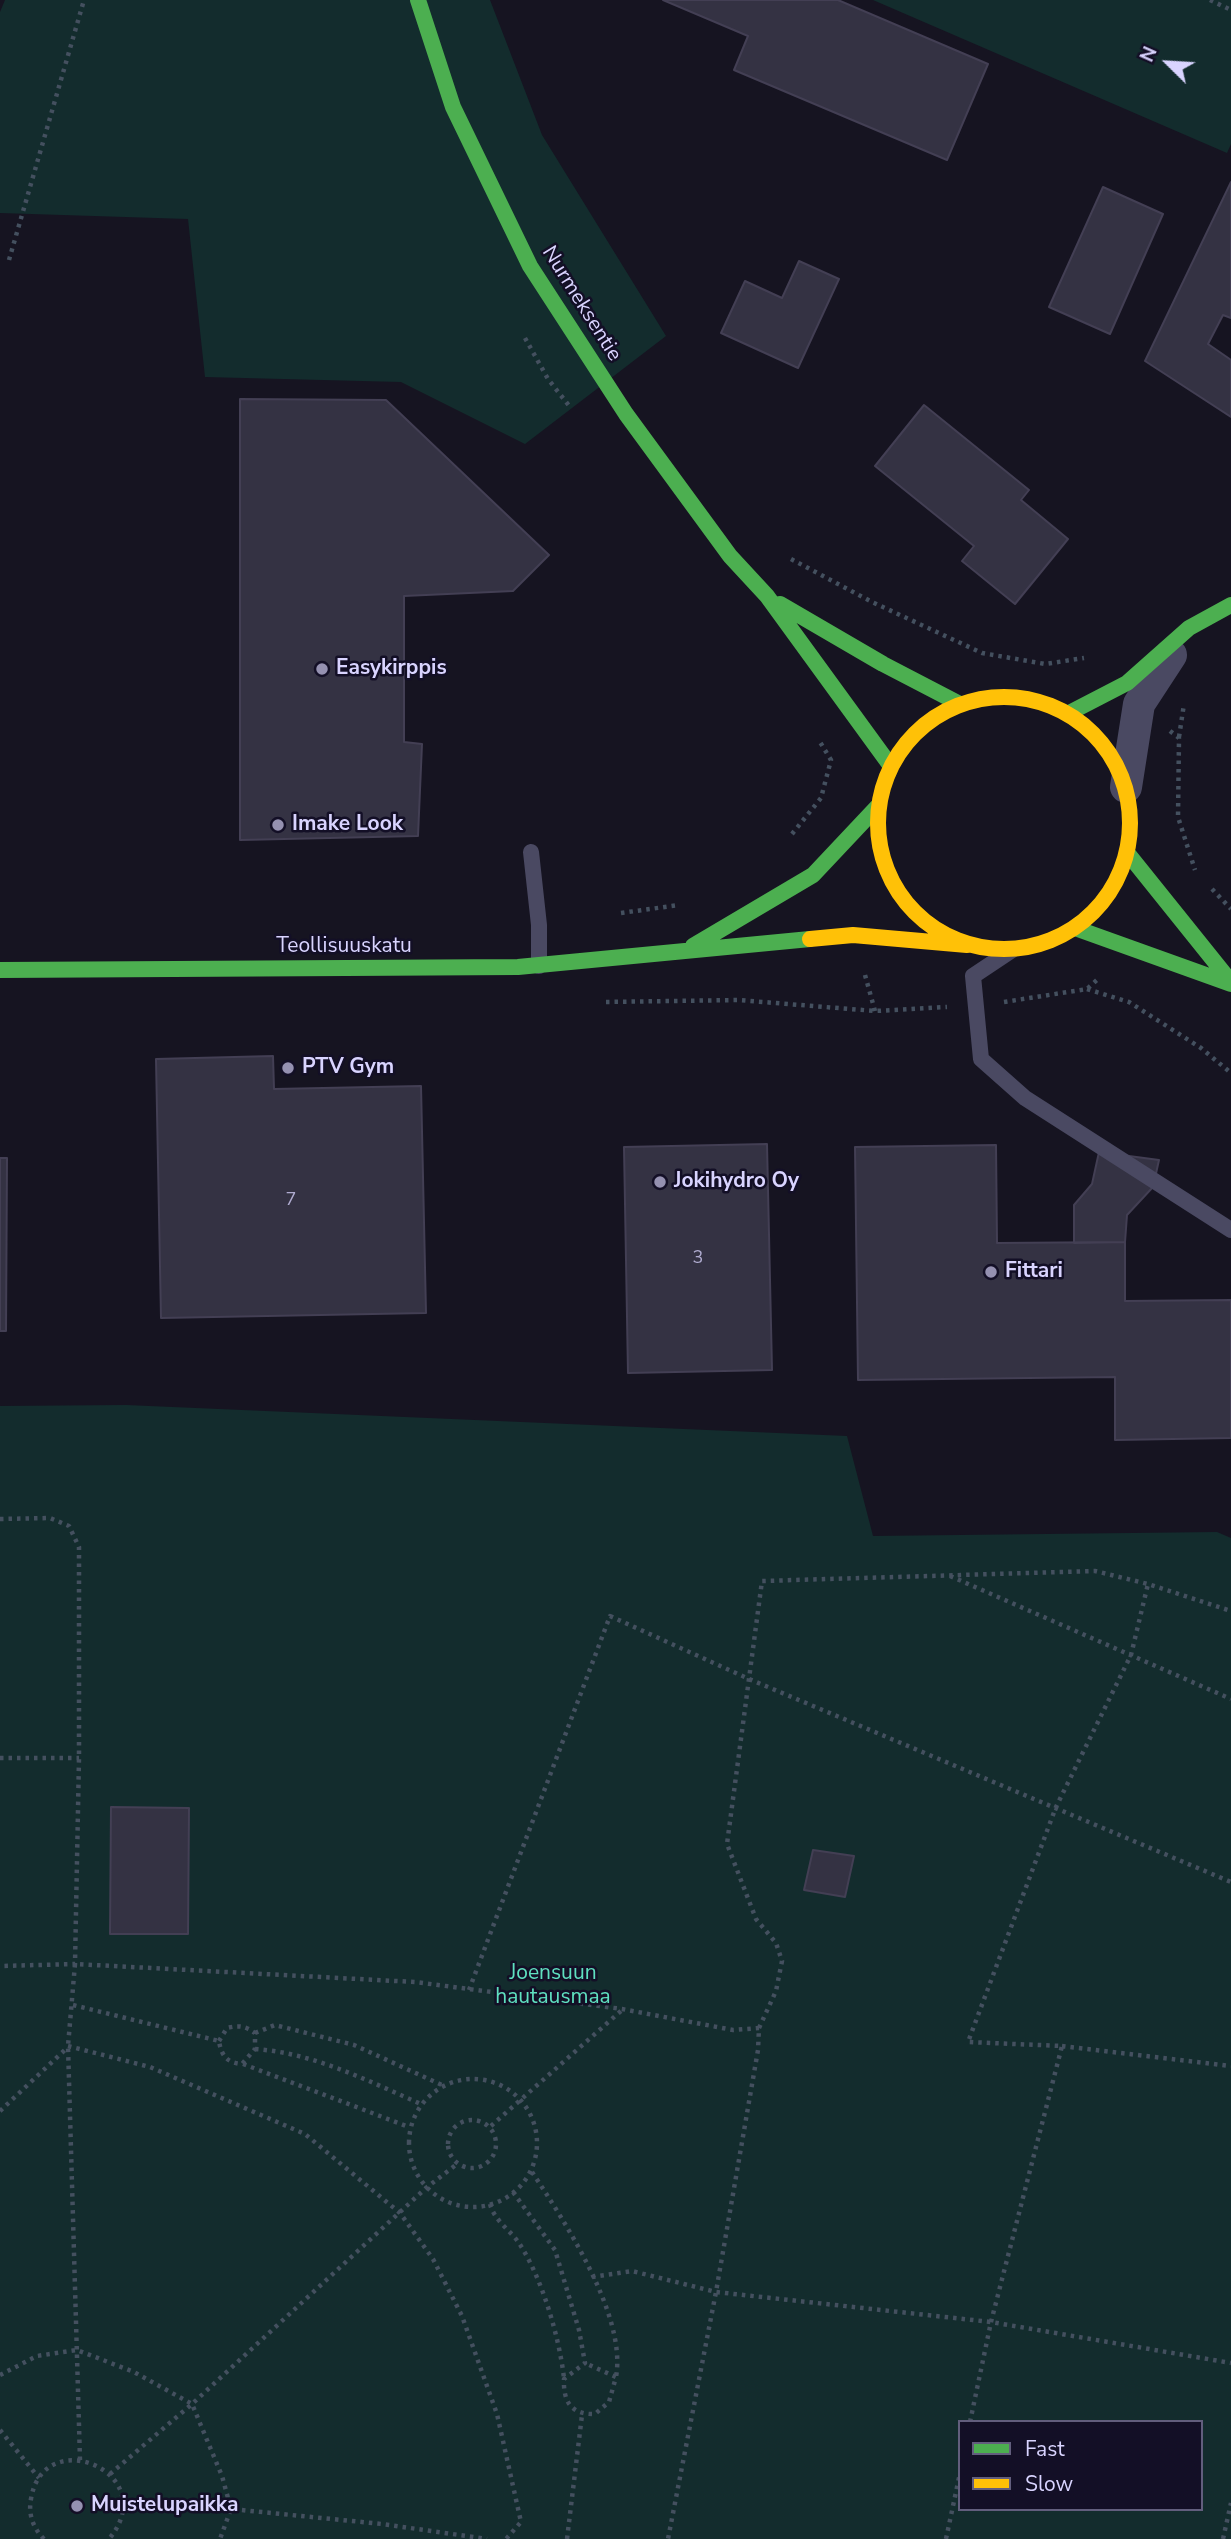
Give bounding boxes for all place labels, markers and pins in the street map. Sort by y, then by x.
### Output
place label: Easykirppis [336,656,447,682]
marker: Easykirppis [314,661,330,677]
place label: Imake Look [292,812,403,838]
marker: Imake Look [270,817,286,833]
place label: PTV Gym [302,1055,394,1081]
marker: PTV Gym [280,1060,296,1076]
place label: Jokihydro Oy [674,1169,799,1195]
marker: Jokihydro Oy [652,1174,668,1190]
place label: Fittari [1005,1259,1063,1285]
marker: Fittari [983,1264,999,1280]
place label: Muistelupaikka [91,2493,238,2519]
marker: Muistelupaikka [69,2498,85,2514]

